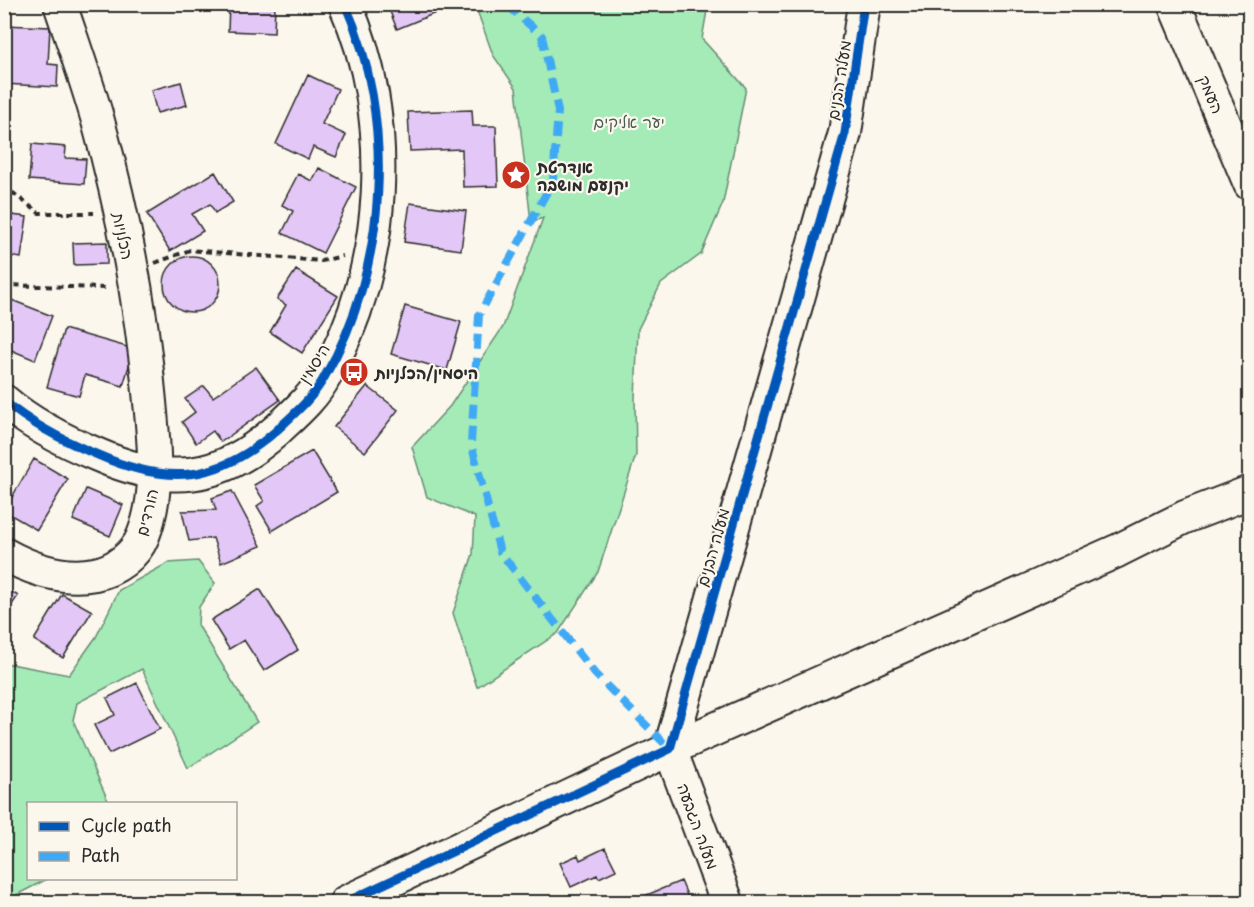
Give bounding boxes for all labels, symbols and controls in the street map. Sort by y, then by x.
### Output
street label: מעלה הבנים [820,38,856,122]
street label: העמק [1193,71,1231,117]
park label: יער אליקים [593,109,665,133]
place label: אנדרטת יקנעם מושבה [536,154,629,196]
place icon: אנדרטת יקנעם מושבה [500,159,532,191]
street label: הכלניות [107,209,141,262]
street label: היסמין [291,338,335,388]
bus stop icon: היסמין/הכלניות [338,356,370,388]
place label: היסמין/הכלניות [373,360,478,384]
street label: הורדים [129,486,163,538]
street label: מעלה הבנים [689,505,735,589]
street label: מעלה הגבעה [672,780,726,872]
legend [27,802,237,880]
text: Cycle path [81,811,172,838]
text: Path [81,841,120,868]

